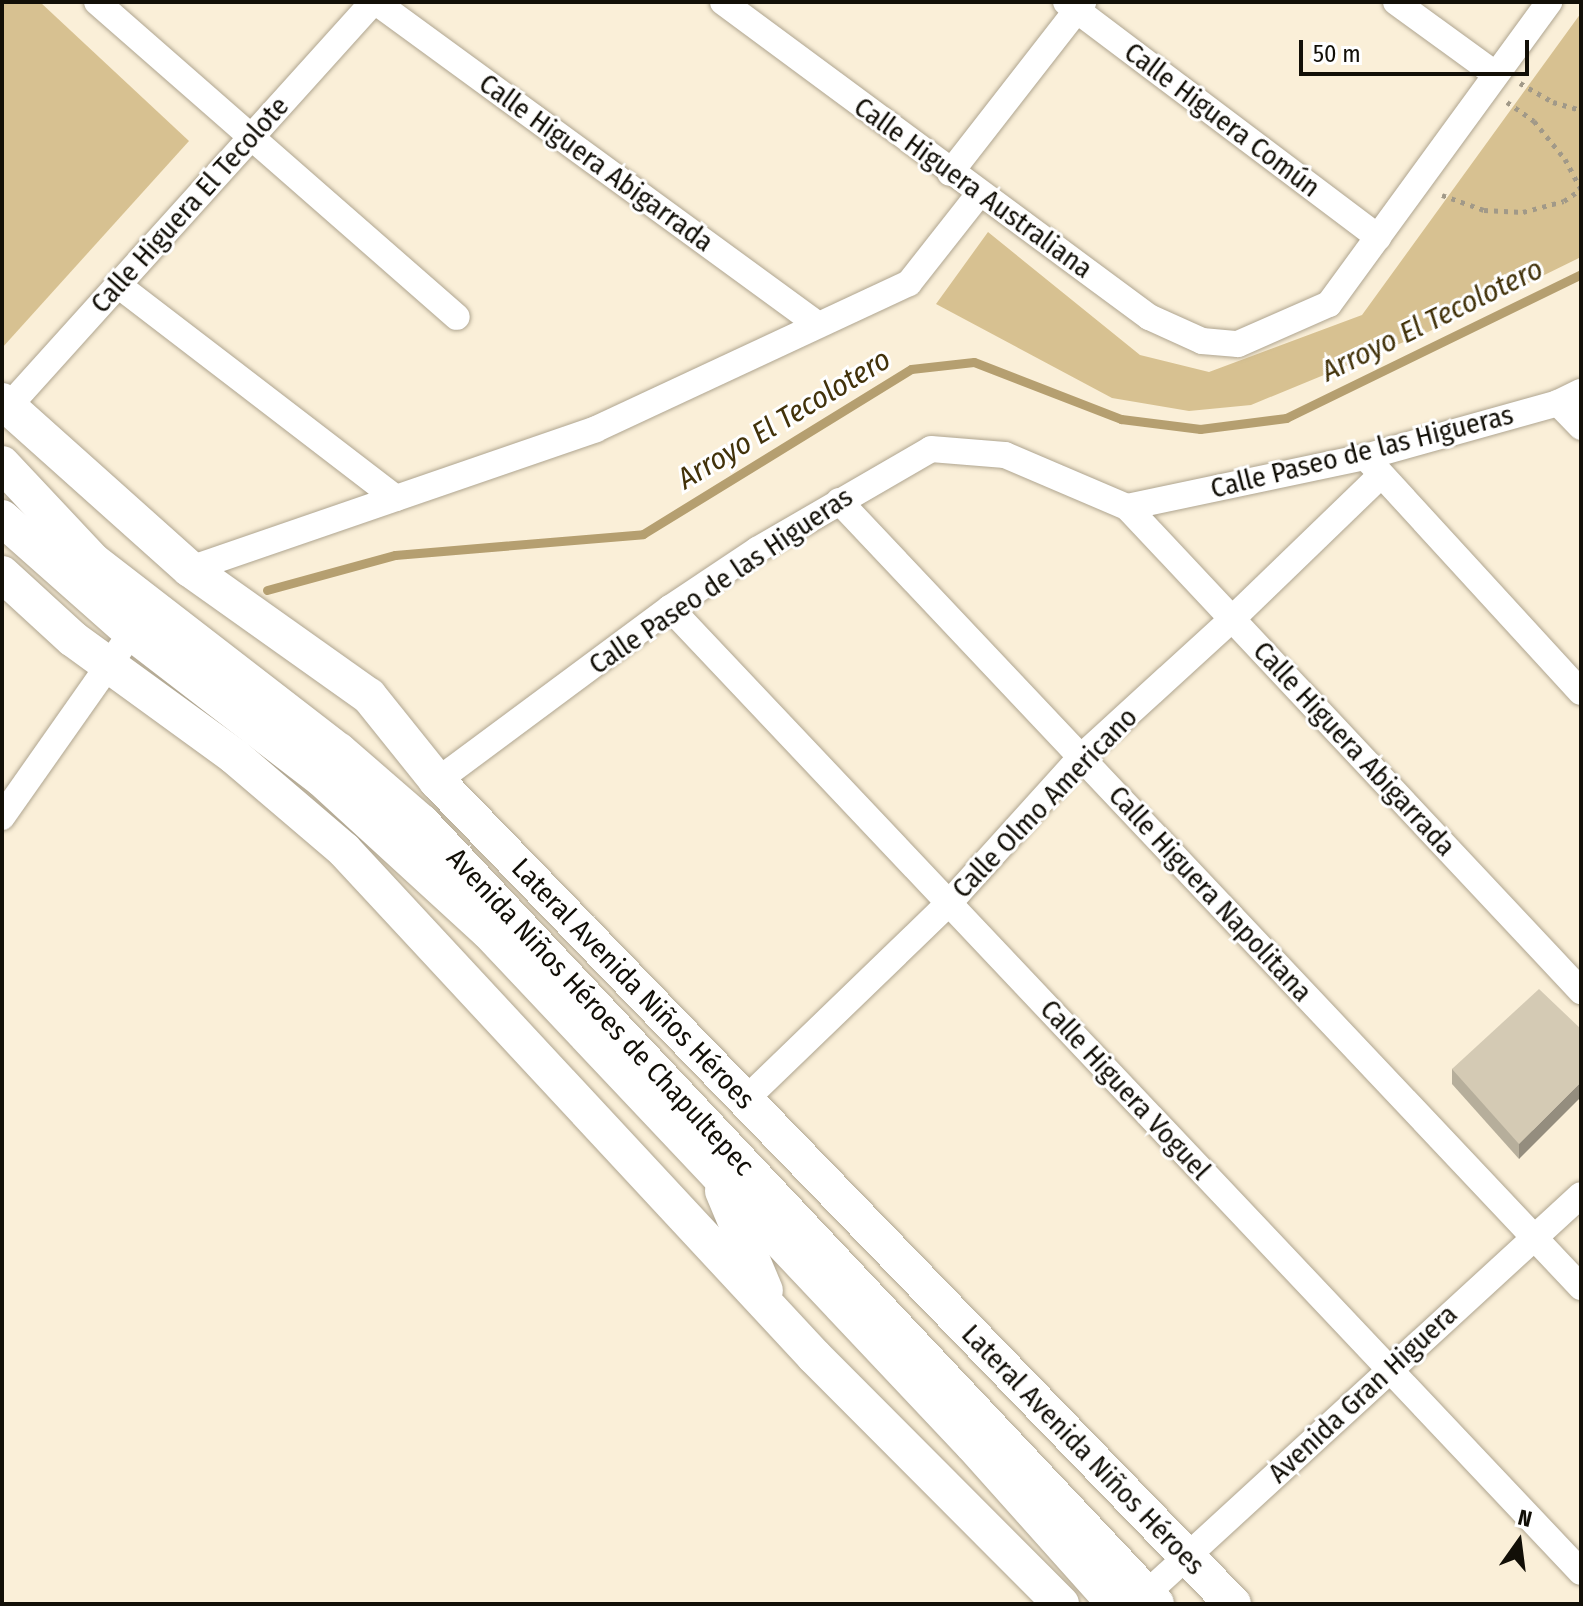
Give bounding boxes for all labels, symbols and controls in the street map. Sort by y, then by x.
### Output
scale bar [1303,24,1533,74]
street label: Calle Higuera Común [1118,35,1326,205]
text: 50 m [1313,40,1361,68]
street label: Calle Higuera Abigarrada [472,67,720,259]
street label: Calle Higuera El Tecolote [84,90,296,320]
street label: Calle Higuera Australiana [847,90,1099,286]
water label: Arroyo El Tecolotero [1315,251,1549,389]
water label: Arroyo El Tecolotero [671,341,897,497]
street label: Calle Paseo de las Higueras [1207,398,1517,506]
street label: Calle Paseo de las Higueras [583,480,859,682]
street label: Calle Higuera Abigarrada [1246,635,1462,863]
street label: Calle Olmo Americano [945,701,1145,905]
street label: Calle Higuera Napolitana [1101,779,1319,1009]
street label: Avenida Niños Héroes de Chapultepec [439,841,761,1183]
street label: Lateral Avenida Niños Héroes [504,852,762,1116]
street label: Calle Higuera Voguel [1033,993,1217,1187]
street label: Avenida Gran Higuera [1262,1298,1464,1490]
street label: Lateral Avenida Niños Héroes [954,1318,1212,1582]
north arrow [1479,1502,1559,1582]
text: N [1515,1504,1535,1533]

